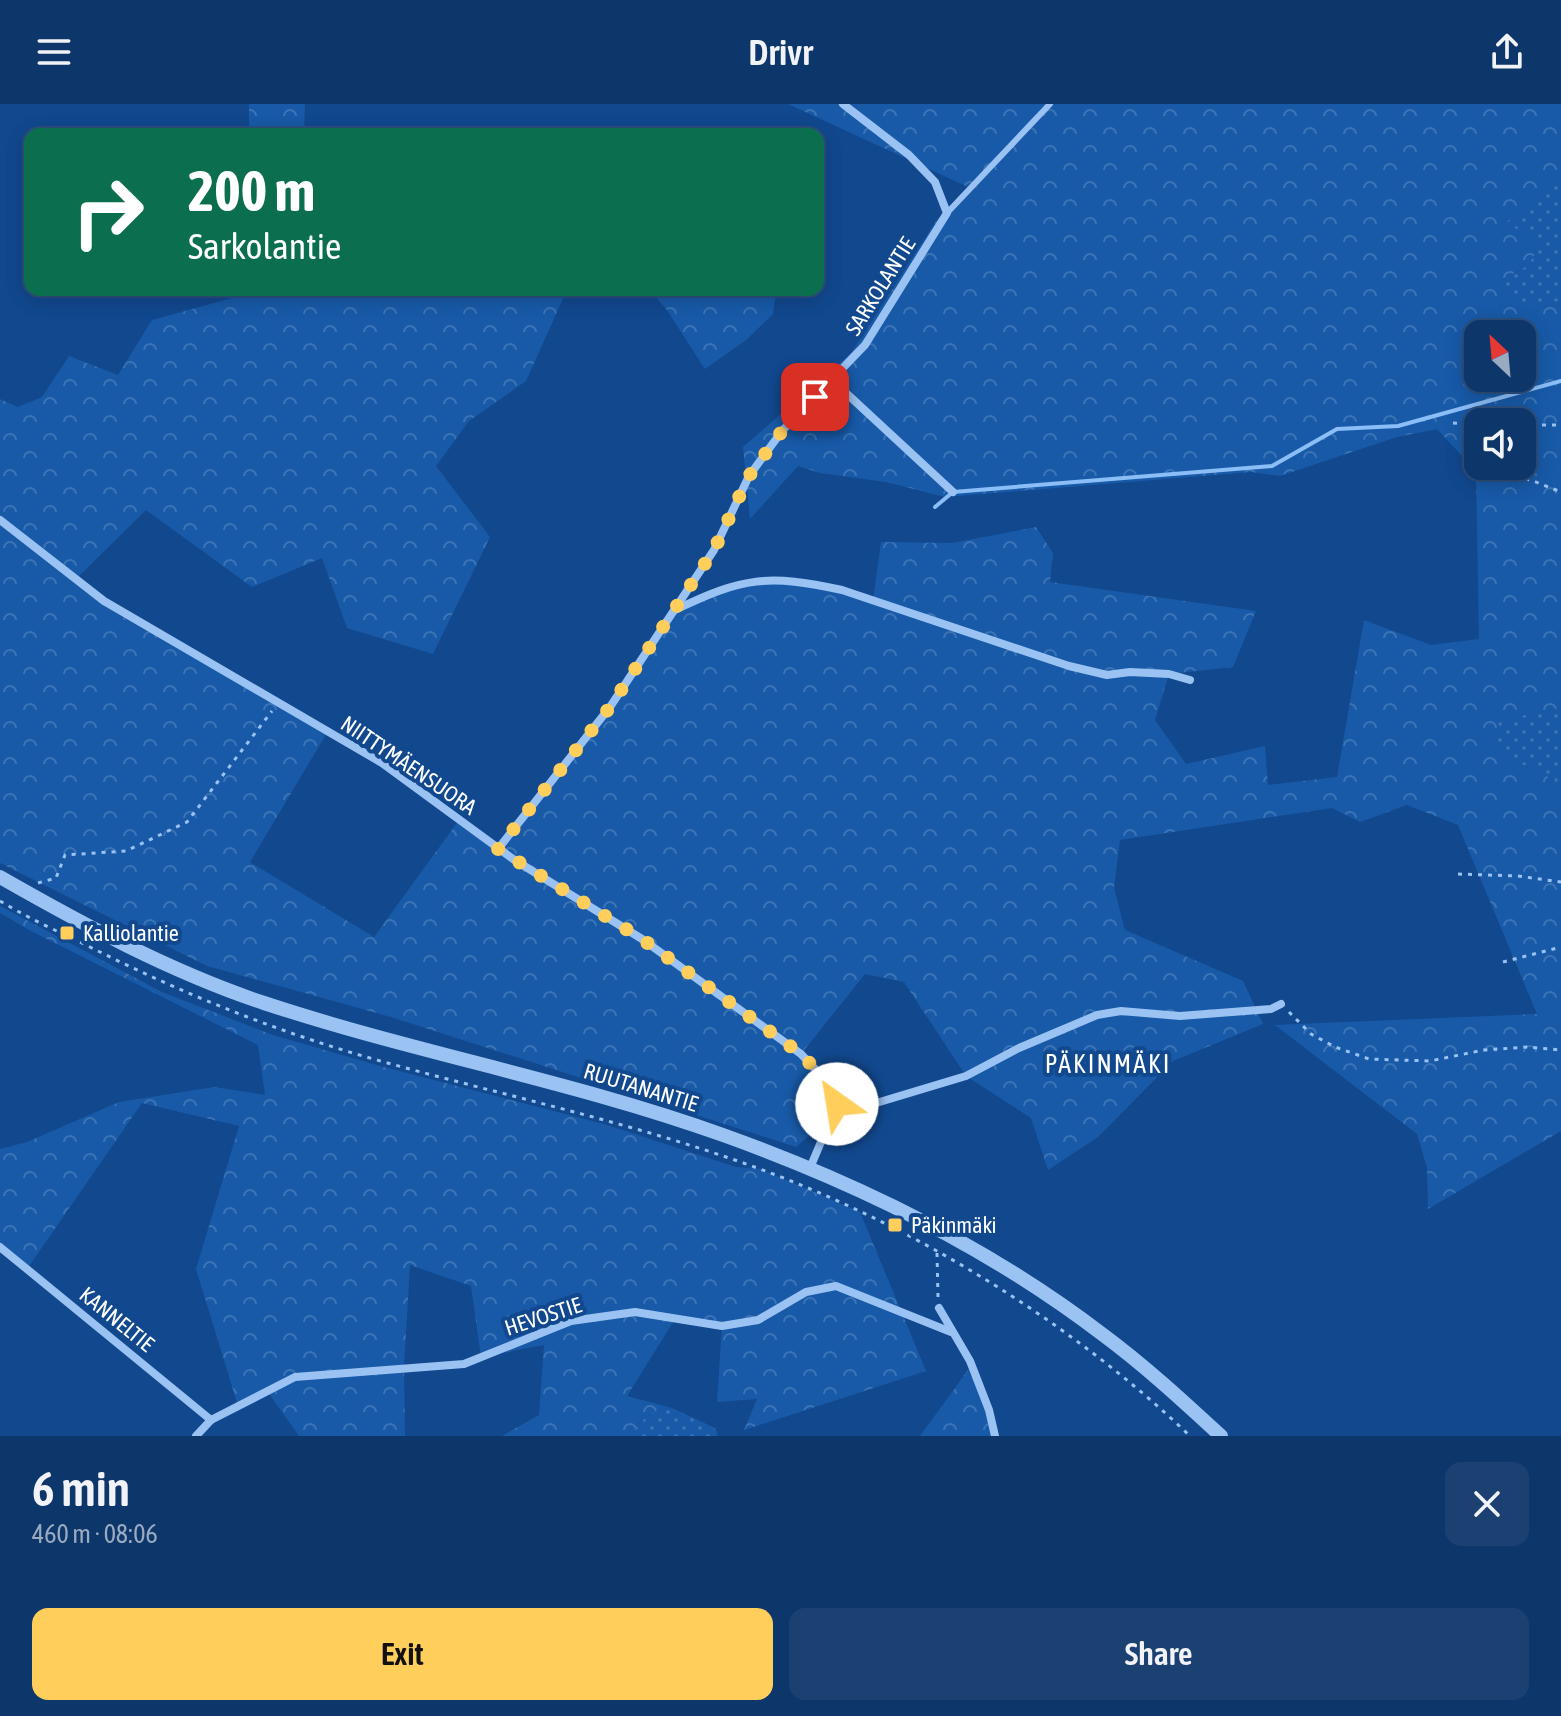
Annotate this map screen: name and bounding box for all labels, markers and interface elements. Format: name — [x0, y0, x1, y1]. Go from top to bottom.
icon: menu — [32, 30, 76, 74]
icon: share — [1485, 30, 1529, 74]
text: Drivr — [748, 31, 813, 73]
text: 200 m — [188, 159, 315, 223]
icon: right — [56, 160, 160, 264]
text: Sarkolantie — [188, 225, 341, 267]
street label: SARKOLANTIE — [840, 232, 921, 340]
north arrow — [1464, 320, 1536, 392]
map controls — [1464, 320, 1536, 480]
pin — [781, 363, 849, 431]
icon: arrive — [793, 375, 837, 419]
button: sound — [1464, 408, 1536, 480]
street label: NIITTYMÄENSUORA — [336, 710, 482, 820]
place label: Kalliolantie — [83, 920, 179, 946]
marker: Kalliolantie — [58, 924, 76, 942]
district label: PÄKINMÄKI — [1045, 1049, 1171, 1079]
street label: RUUTANANTIE — [581, 1057, 702, 1117]
position arrow — [795, 1062, 879, 1146]
place label: Päkinmäki — [911, 1212, 996, 1238]
marker: Päkinmäki — [886, 1216, 904, 1234]
street label: KANNELTIE — [75, 1281, 160, 1357]
street label: HEVOSTIE — [501, 1291, 585, 1341]
text: 6 min — [32, 1461, 130, 1516]
button: close — [1445, 1462, 1529, 1546]
text: 460 m · 08:06 — [32, 1519, 158, 1549]
button: Exit — [32, 1608, 773, 1700]
button: Share — [789, 1608, 1529, 1700]

